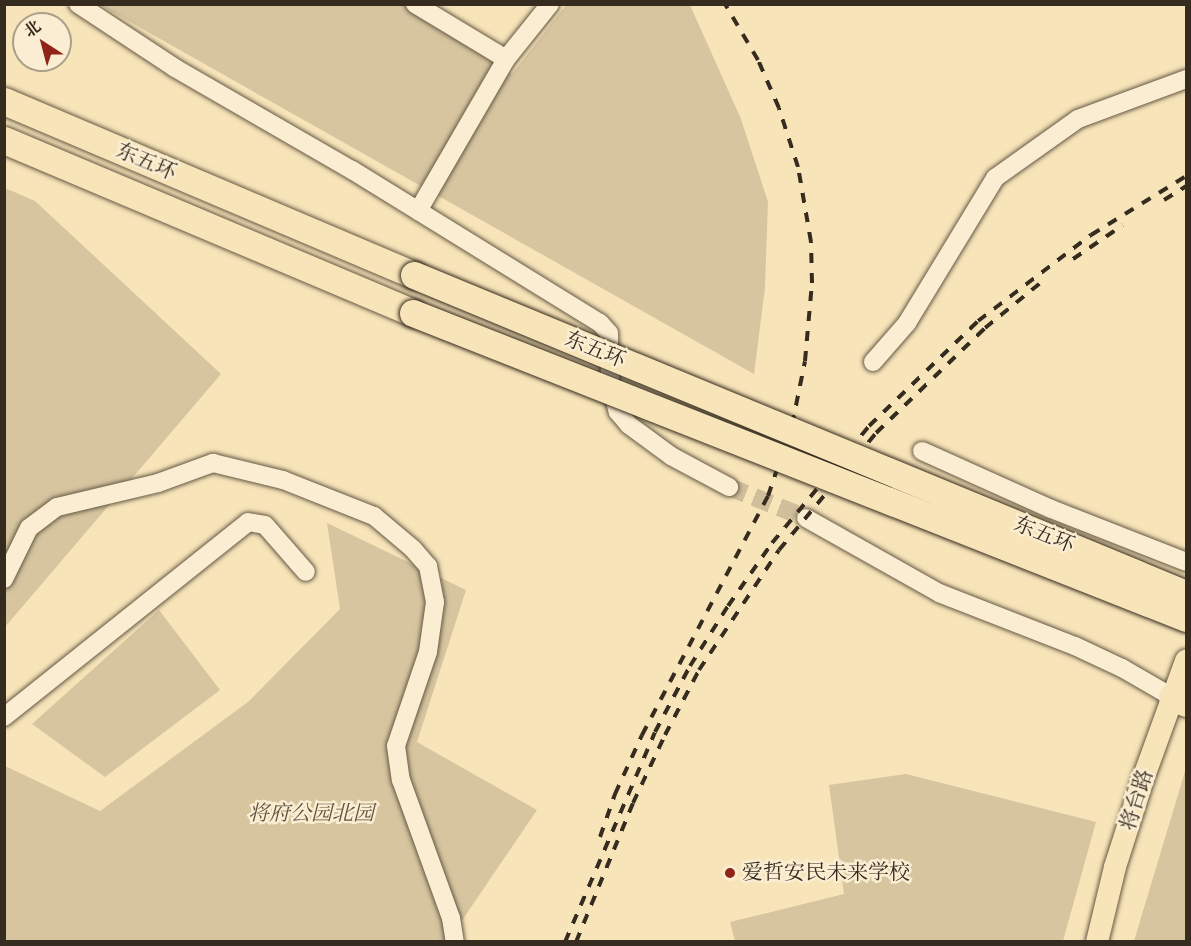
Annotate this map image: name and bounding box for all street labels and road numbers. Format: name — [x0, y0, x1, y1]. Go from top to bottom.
street label: 东五环 — [112, 138, 180, 186]
street label: 东五环 — [561, 327, 629, 373]
street label: 东五环 — [1010, 512, 1078, 558]
street label: 将台路 — [1115, 766, 1159, 834]

